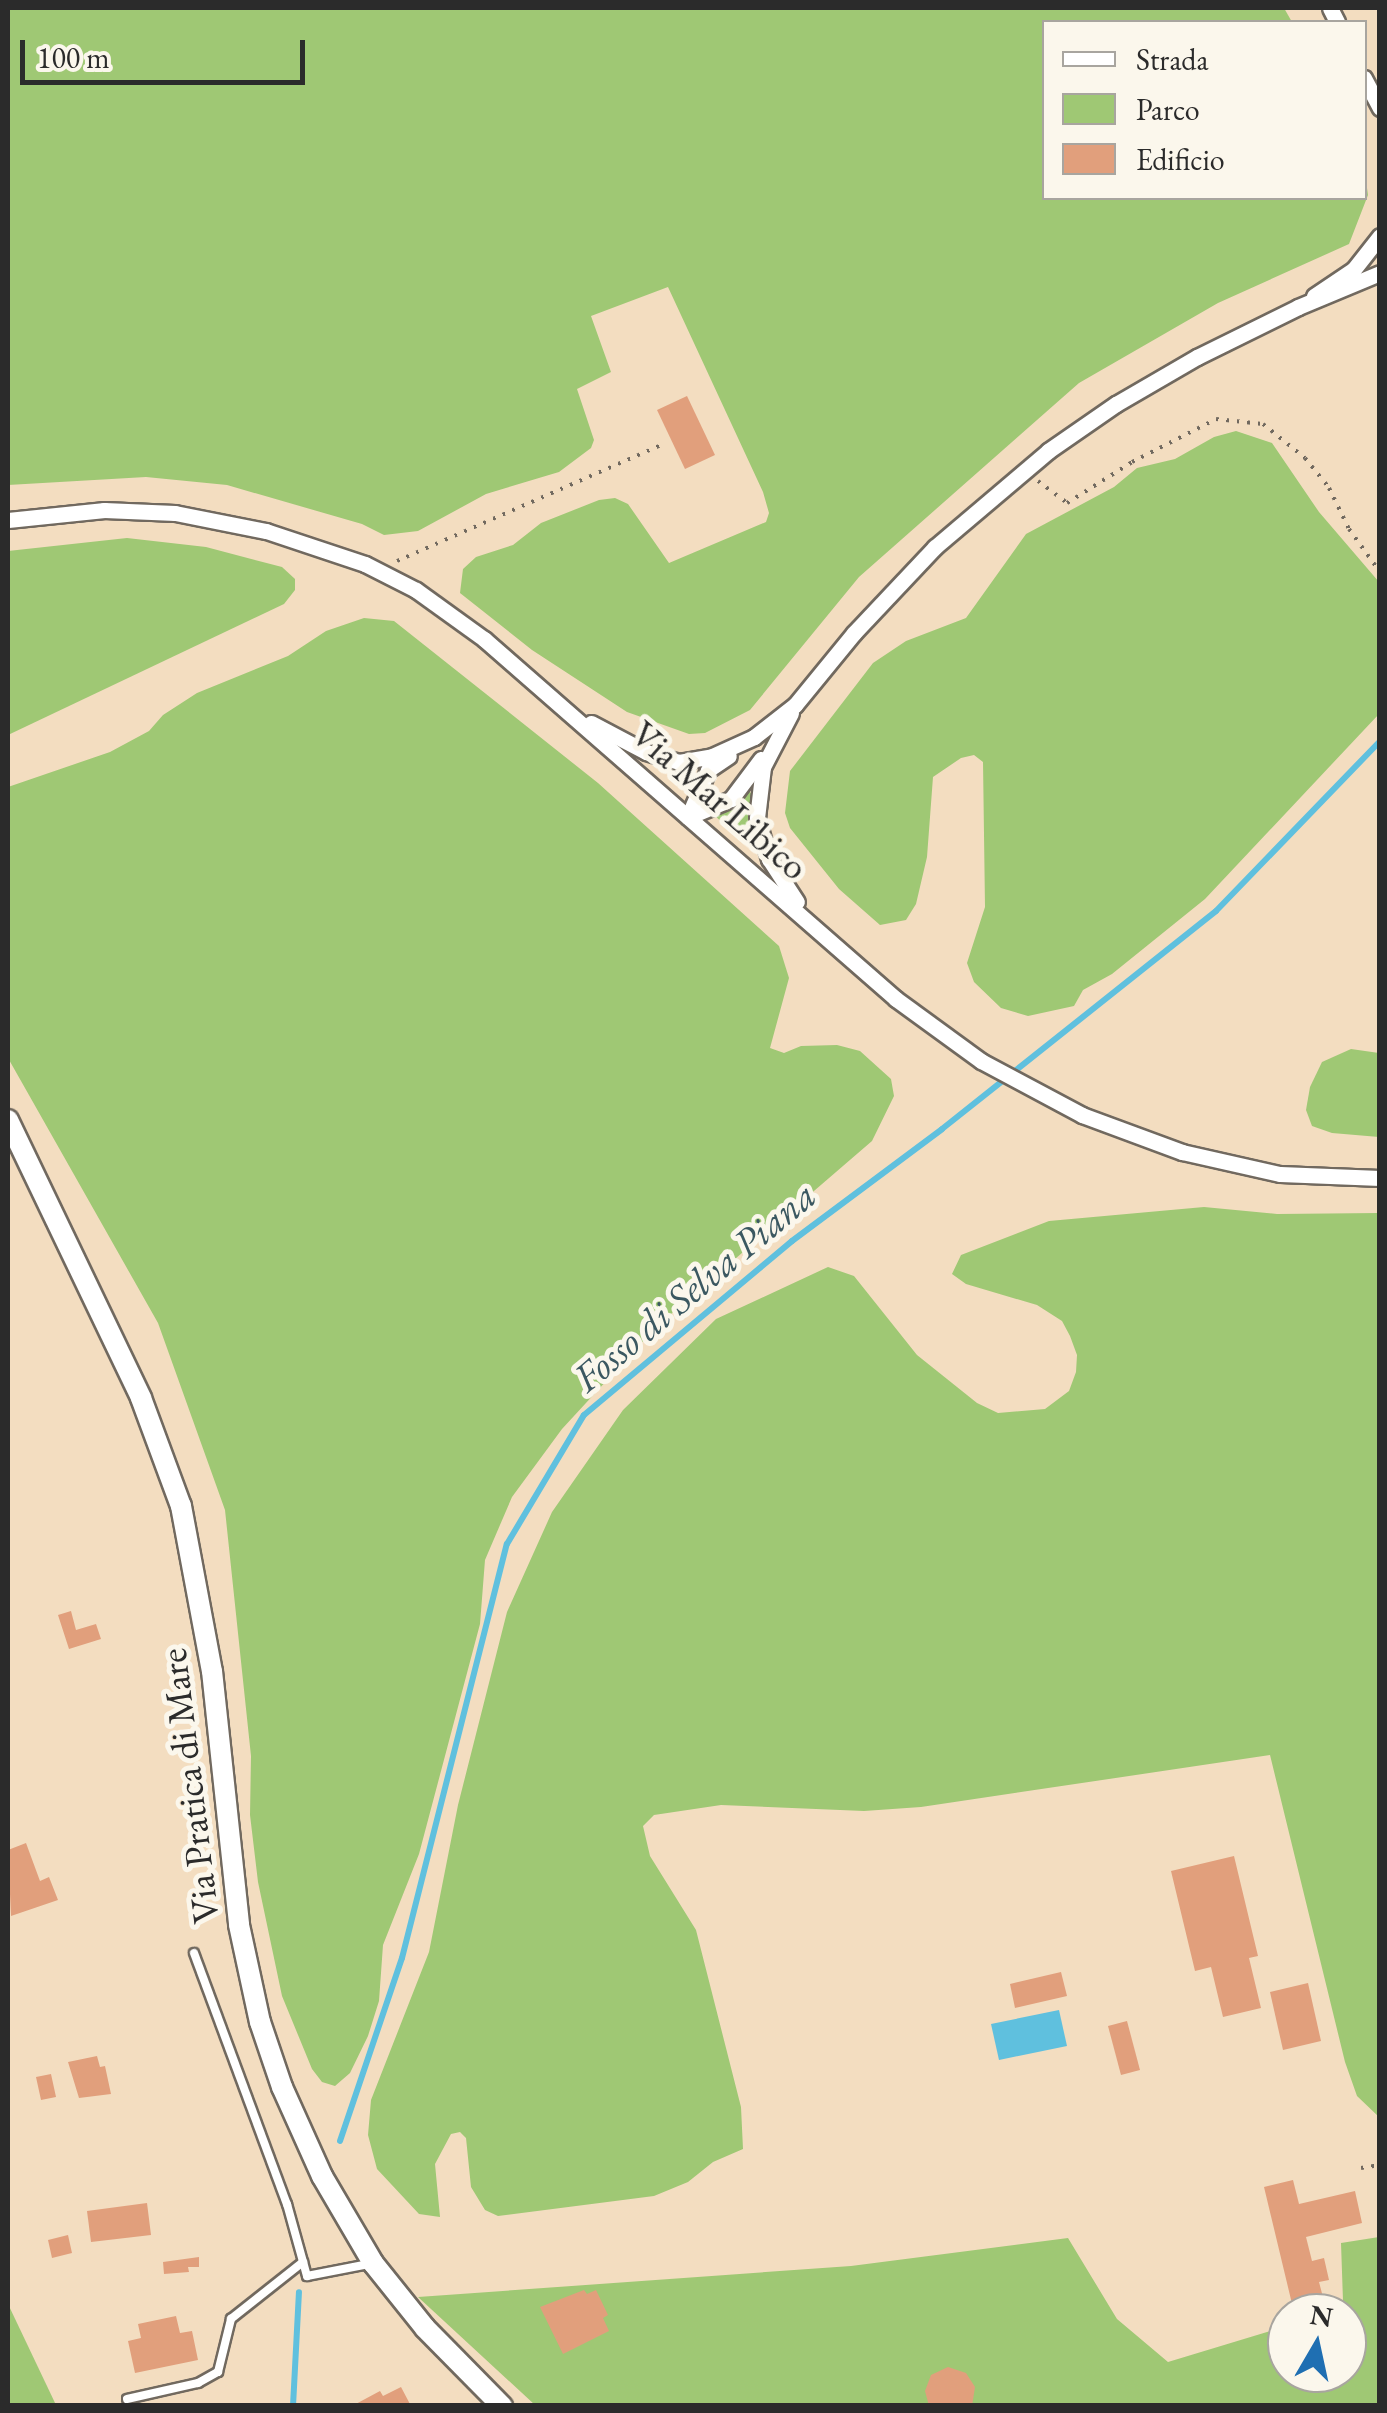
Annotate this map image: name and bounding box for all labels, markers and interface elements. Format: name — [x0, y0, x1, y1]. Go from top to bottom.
scale bar — [25, 20, 310, 82]
legend — [1042, 20, 1367, 200]
text: 100 m — [37, 38, 110, 77]
text: Strada — [1136, 40, 1209, 79]
text: Parco — [1136, 90, 1200, 129]
text: Edificio — [1136, 140, 1225, 179]
street label: Via Mar Libico — [622, 711, 818, 889]
water label: Fosso di Selva Piana — [563, 1171, 825, 1401]
street label: Via Pratica di Mare — [149, 1646, 229, 1926]
north arrow — [1267, 2293, 1367, 2393]
text: N — [1307, 2296, 1335, 2335]

